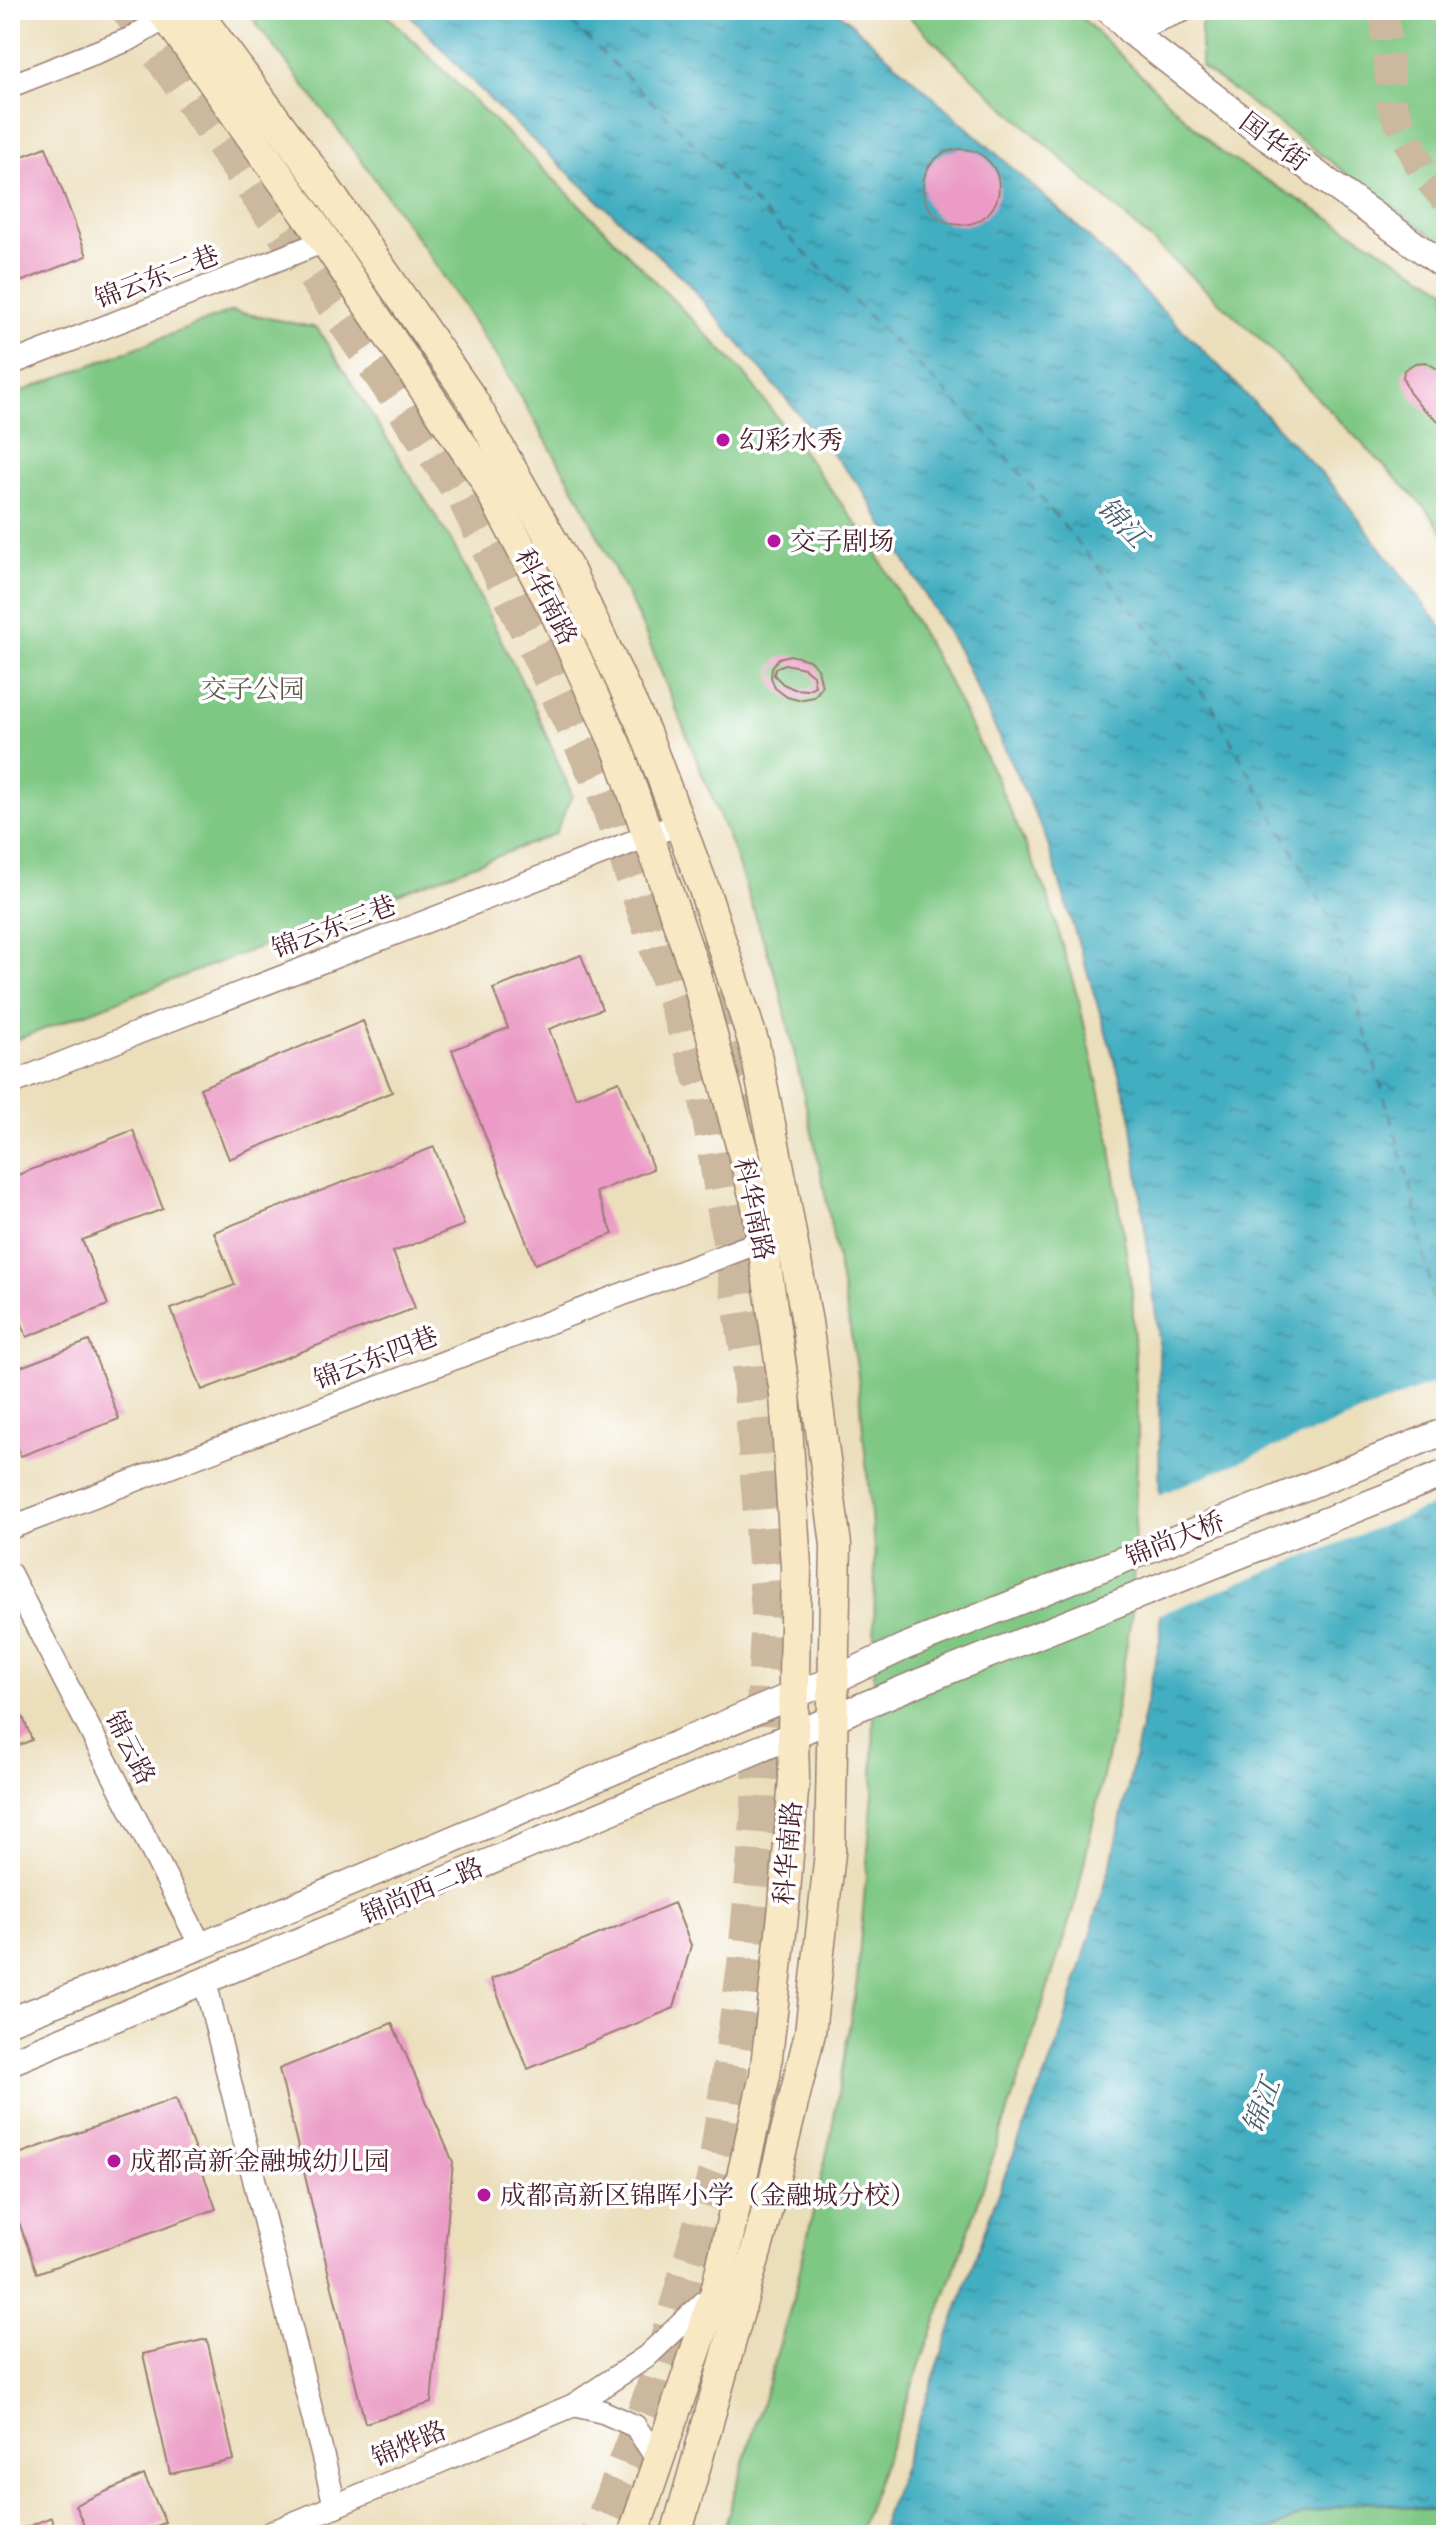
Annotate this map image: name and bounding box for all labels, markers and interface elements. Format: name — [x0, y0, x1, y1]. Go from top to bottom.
street label: 国华街 — [1232, 105, 1316, 179]
street label: 锦云东二巷 — [90, 237, 224, 317]
place label: 幻彩水秀 — [739, 423, 843, 458]
marker: 幻彩水秀 — [714, 431, 732, 449]
water label: 锦江 — [1089, 490, 1158, 559]
place label: 交子剧场 — [790, 524, 894, 559]
marker: 交子剧场 — [765, 532, 783, 550]
street label: 科华南路 — [507, 543, 585, 651]
park label: 交子公园 — [201, 672, 305, 707]
street label: 锦云东三巷 — [267, 887, 401, 967]
street label: 科华南路 — [726, 1154, 782, 1264]
street label: 锦云东四巷 — [309, 1318, 443, 1398]
street label: 锦尚大桥 — [1120, 1503, 1230, 1575]
street label: 锦云路 — [97, 1705, 163, 1791]
street label: 科华南路 — [766, 1800, 810, 1906]
street label: 锦尚西二路 — [355, 1849, 489, 1933]
water label: 锦江 — [1234, 2069, 1291, 2139]
place label: 成都高新金融城幼儿园 — [130, 2144, 390, 2179]
marker: 成都高新金融城幼儿园 — [105, 2152, 123, 2170]
place label: 成都高新区锦晖小学（金融城分校） — [500, 2178, 916, 2213]
marker: 成都高新区锦晖小学（金融城分校） — [475, 2186, 493, 2204]
street label: 锦烨路 — [366, 2413, 452, 2475]

